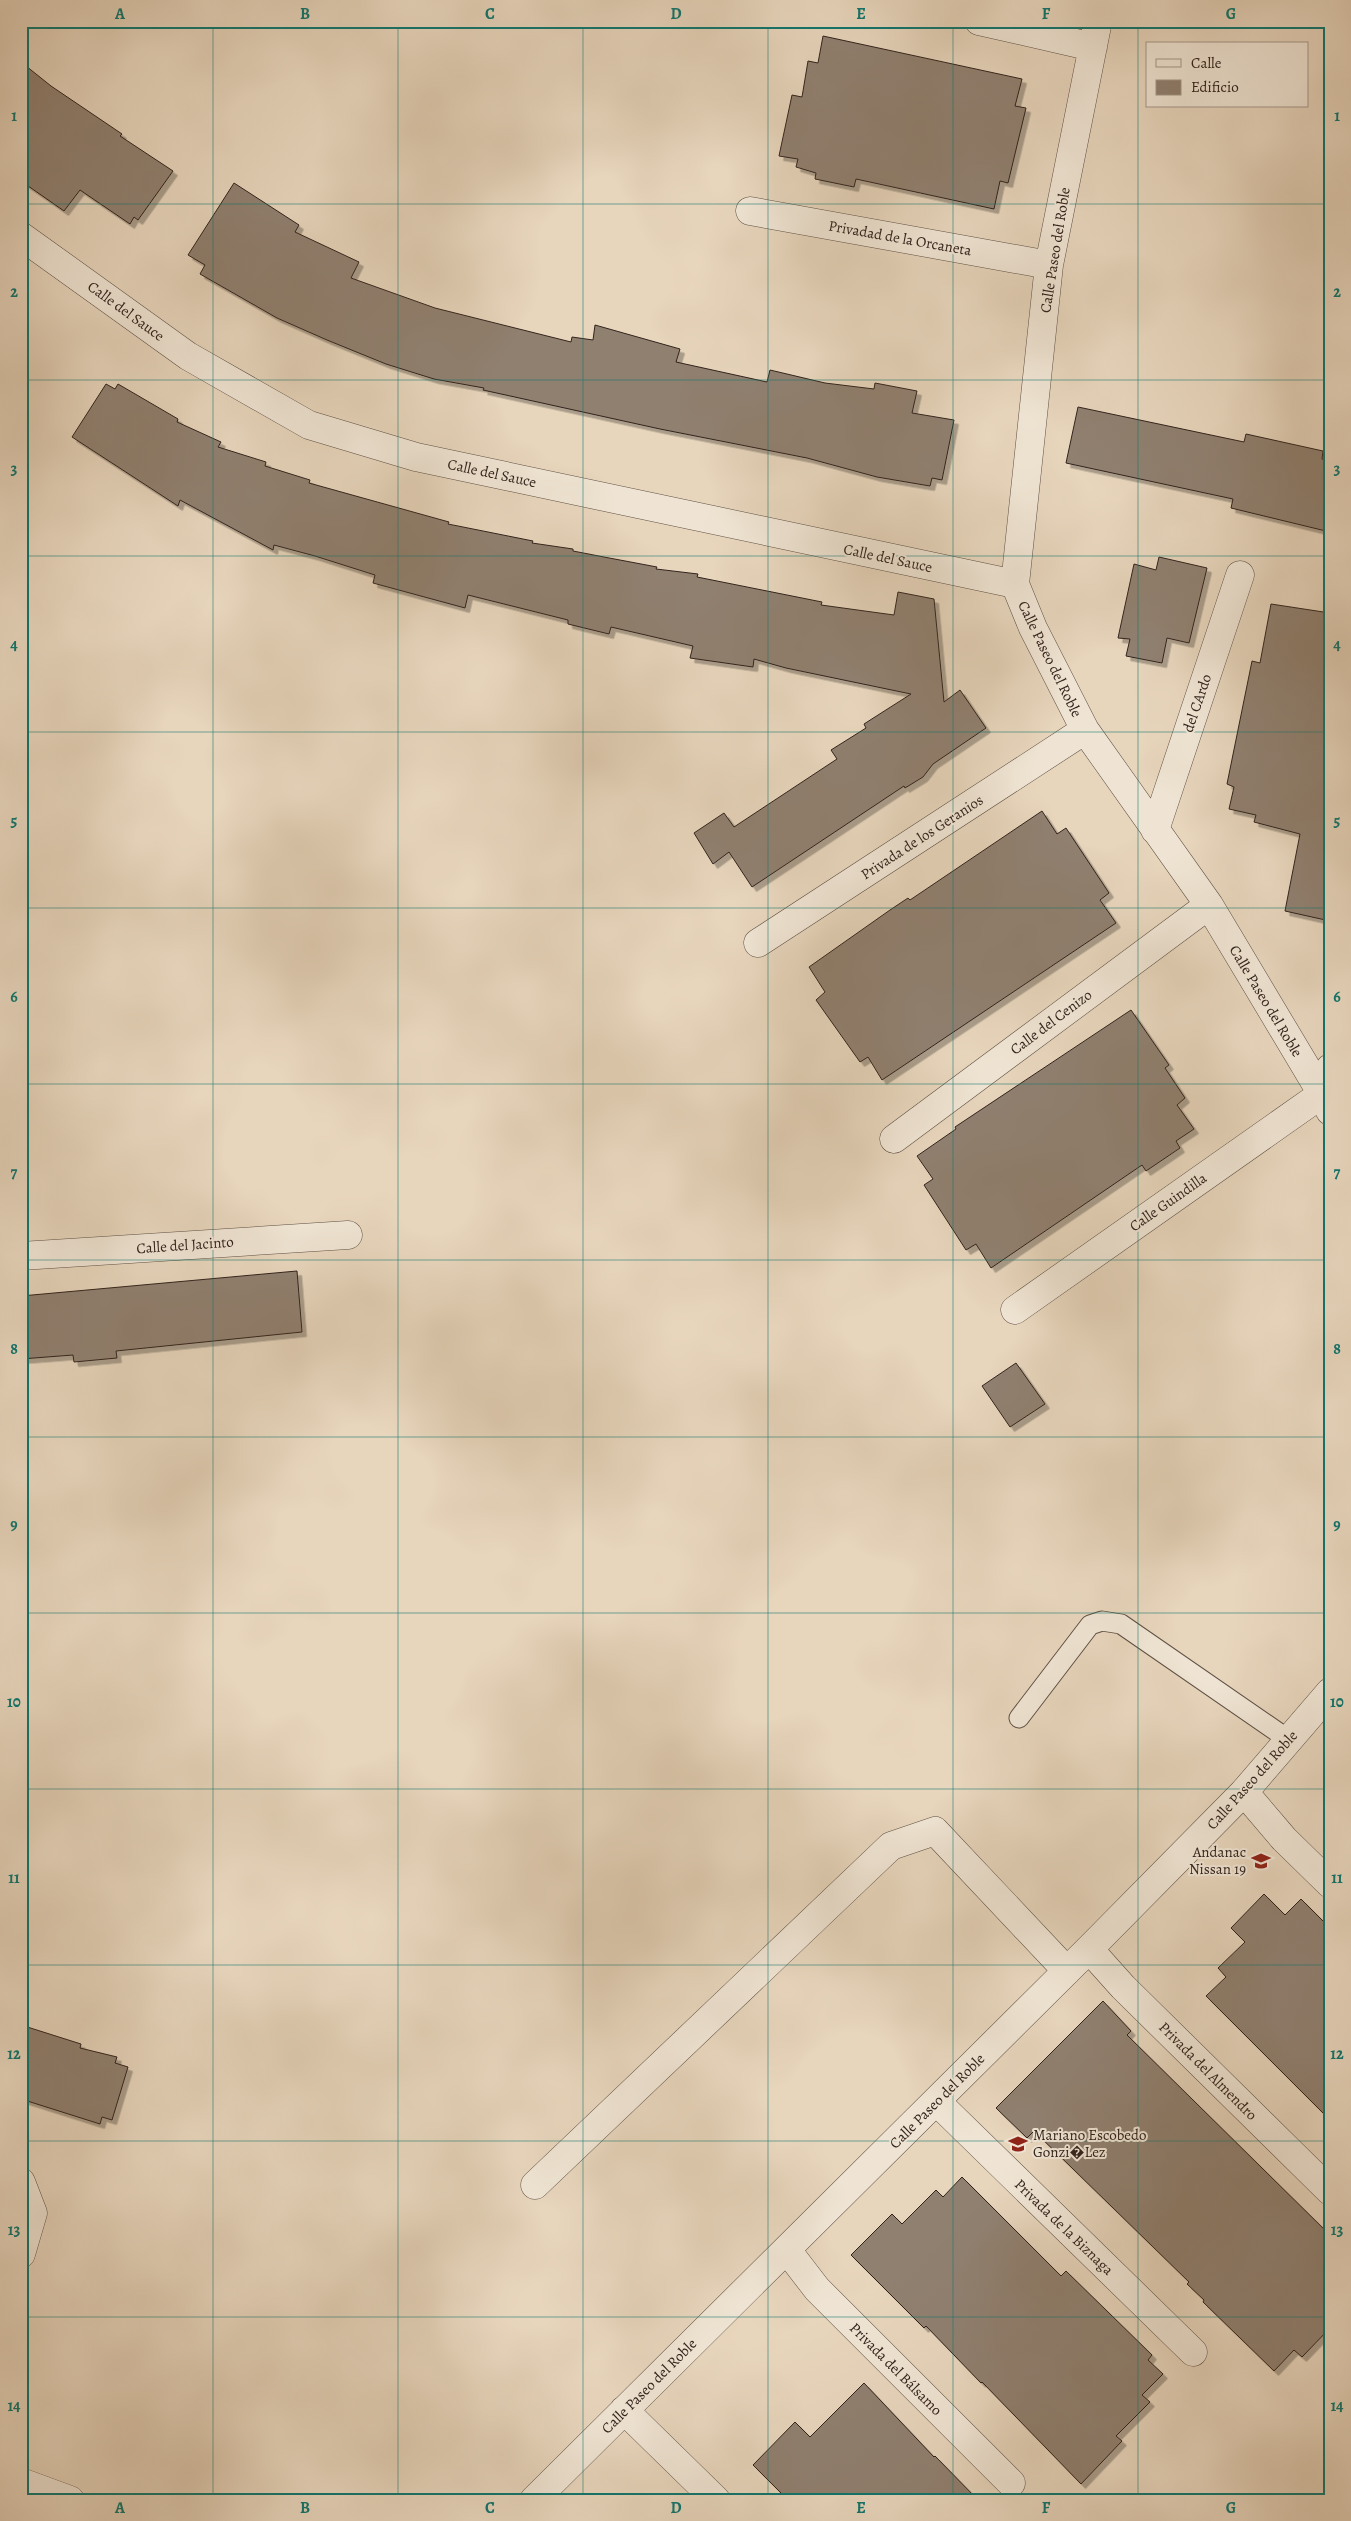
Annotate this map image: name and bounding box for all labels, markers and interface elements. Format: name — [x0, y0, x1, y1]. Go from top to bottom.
text: A — [114, 3, 126, 25]
text: B — [300, 3, 310, 25]
text: C — [485, 3, 495, 25]
text: D — [670, 3, 682, 25]
text: E — [856, 3, 866, 25]
text: F — [1042, 3, 1051, 25]
text: G — [1226, 3, 1236, 25]
legend — [1146, 42, 1308, 108]
text: Calle — [1191, 53, 1222, 73]
text: Edificio — [1191, 77, 1239, 97]
text: 1 — [11, 105, 17, 127]
text: 1 — [1334, 105, 1340, 127]
street label: Calle Paseo del Roble — [1035, 185, 1075, 314]
street label: Privadad de la Orcaneta — [827, 216, 973, 260]
street label: Calle del Sauce — [84, 276, 169, 346]
text: 2 — [10, 281, 18, 303]
text: 2 — [1333, 281, 1341, 303]
street label: Calle del Sauce — [446, 454, 539, 492]
text: 3 — [11, 458, 18, 480]
text: 3 — [1334, 458, 1341, 480]
street label: Calle del Sauce — [842, 539, 935, 577]
street label: Calle Paseo del Roble — [1013, 597, 1087, 721]
text: 4 — [10, 634, 18, 656]
text: 4 — [1333, 634, 1341, 656]
street label: del CArdo — [1178, 671, 1216, 735]
street label: Privada de los Geranios — [857, 790, 987, 884]
text: 5 — [11, 810, 18, 832]
text: 5 — [1334, 810, 1341, 832]
street label: Calle Paseo del Roble — [1225, 941, 1307, 1061]
street label: Calle del Cenizo — [1006, 985, 1096, 1059]
text: 6 — [10, 986, 18, 1008]
text: 6 — [1333, 986, 1341, 1008]
text: 7 — [11, 1162, 18, 1184]
text: 7 — [1334, 1162, 1341, 1184]
street label: Calle Guindilla — [1125, 1168, 1211, 1236]
street label: Calle del Jacinto — [136, 1232, 234, 1258]
text: 8 — [10, 1338, 18, 1360]
text: 8 — [1333, 1338, 1341, 1360]
text: 9 — [10, 1514, 18, 1536]
text: 9 — [1333, 1514, 1341, 1536]
text: 10 — [7, 1691, 21, 1713]
text: 10 — [1330, 1691, 1344, 1713]
street label: Calle Paseo del Roble — [1202, 1726, 1302, 1834]
place label: Andanac Nissan 19 — [1189, 1842, 1246, 1879]
school or university icon: Andanac Nissan 19 — [1250, 1850, 1272, 1872]
text: 11 — [8, 1867, 20, 1889]
text: 11 — [1331, 1867, 1343, 1889]
street label: Privada del Almendro — [1154, 2017, 1262, 2125]
text: 12 — [7, 2043, 21, 2065]
text: 12 — [1330, 2043, 1344, 2065]
street label: Calle Paseo del Roble — [885, 2049, 989, 2153]
place label: Mariano Escobedo Gonzi�Lez — [1033, 2125, 1147, 2162]
school or university icon: Mariano Escobedo Gonzi�Lez — [1007, 2133, 1029, 2155]
street label: Privada de la Biznaga — [1010, 2175, 1118, 2279]
text: 13 — [8, 2219, 20, 2241]
text: 13 — [1331, 2219, 1343, 2241]
street label: Privada del Bálsamo — [845, 2318, 947, 2420]
street label: Calle Paseo del Roble — [597, 2334, 701, 2438]
text: 14 — [7, 2395, 21, 2417]
text: 14 — [1330, 2395, 1344, 2417]
text: A — [114, 2497, 126, 2519]
text: B — [300, 2497, 310, 2519]
text: C — [485, 2497, 495, 2519]
text: D — [670, 2497, 682, 2519]
text: E — [856, 2497, 866, 2519]
text: F — [1042, 2497, 1051, 2519]
text: G — [1226, 2497, 1236, 2519]

